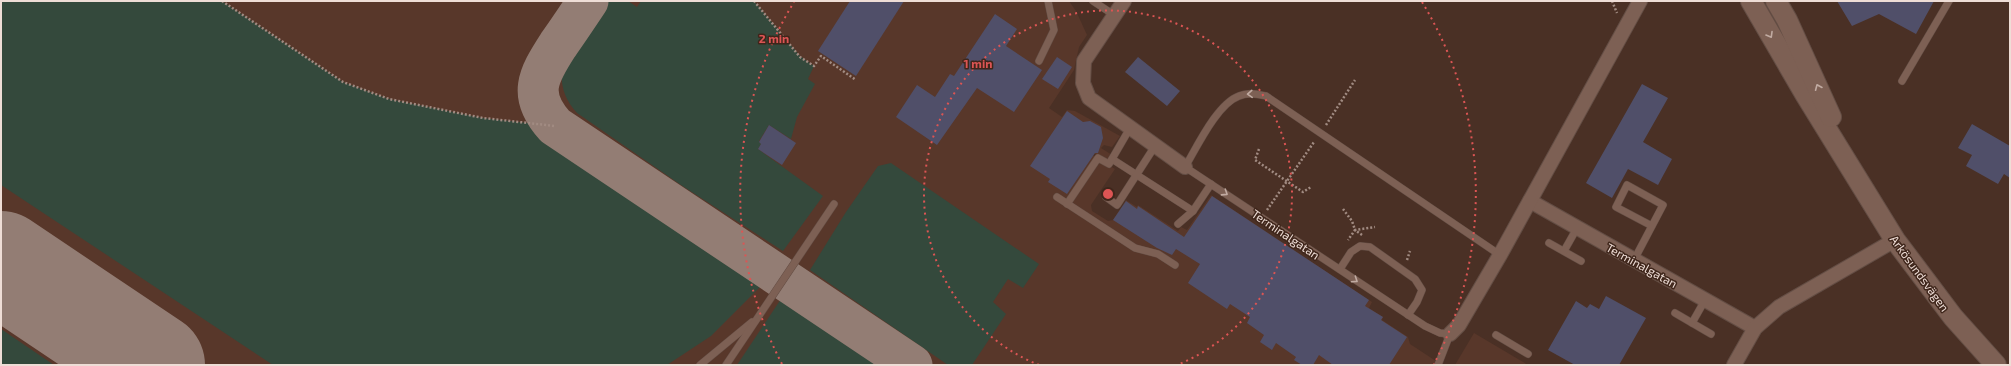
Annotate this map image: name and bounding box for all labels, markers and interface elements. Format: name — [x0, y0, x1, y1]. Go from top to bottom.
text: 2 min — [759, 31, 789, 45]
one-way arrow — [1766, 31, 1773, 38]
text: 1 min — [964, 56, 992, 70]
one-way arrow — [1815, 84, 1823, 91]
one-way arrow — [1247, 90, 1254, 99]
centre of rings — [1101, 187, 1115, 201]
one-way arrow — [1220, 188, 1227, 195]
street label: Terminalgatan — [1249, 206, 1323, 262]
street label: Arkösundsvägen — [1888, 232, 1952, 314]
street label: Terminalgatan — [1604, 240, 1680, 290]
one-way arrow — [1351, 275, 1358, 283]

